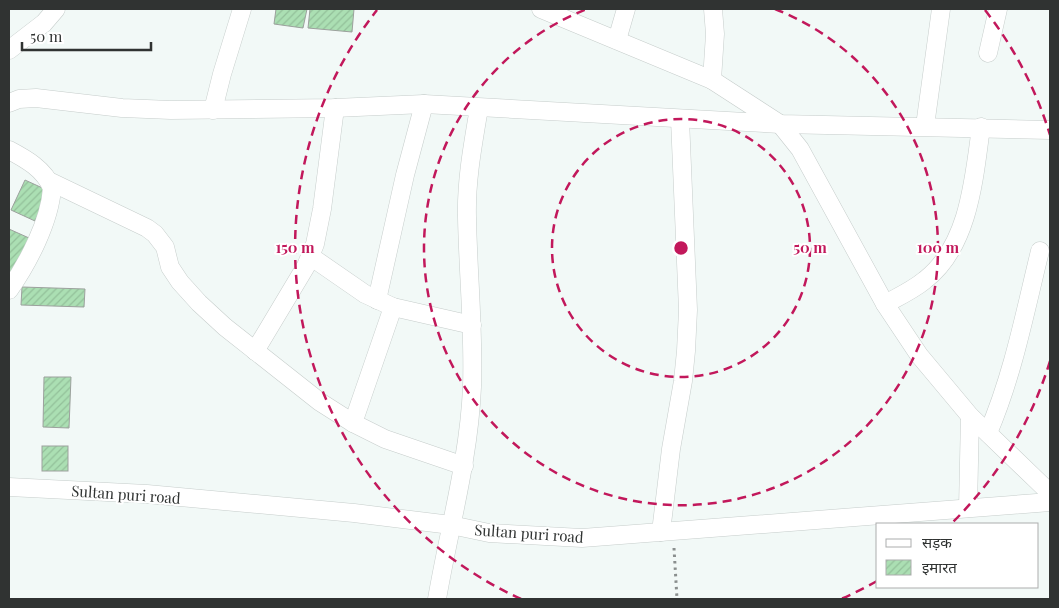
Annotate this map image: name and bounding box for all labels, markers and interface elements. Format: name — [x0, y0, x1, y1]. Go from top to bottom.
scale bar — [22, 20, 151, 52]
text: 50 m — [30, 26, 63, 46]
text: 150 m — [275, 237, 315, 257]
text: 50 m — [793, 237, 827, 257]
text: 100 m — [917, 237, 960, 257]
centre of rings — [672, 239, 690, 257]
street label: Sultan puri road — [71, 480, 182, 508]
street label: Sultan puri road — [474, 519, 585, 547]
legend — [876, 523, 1039, 588]
text: सड़क — [922, 532, 952, 552]
text: इमारत — [922, 557, 957, 577]

